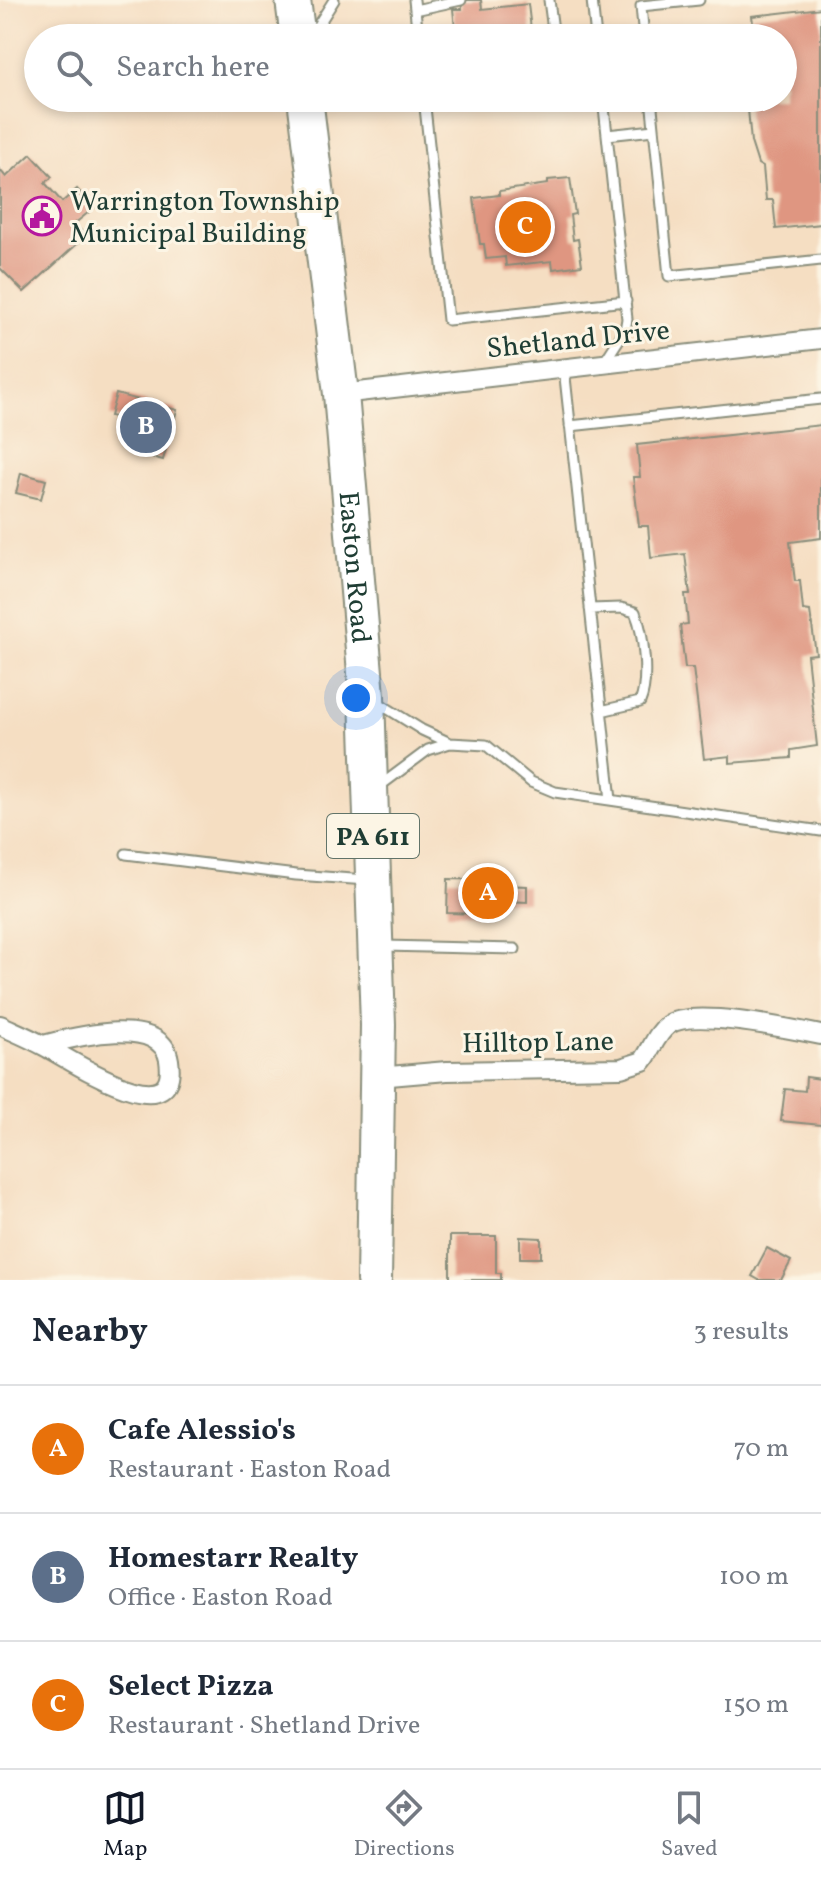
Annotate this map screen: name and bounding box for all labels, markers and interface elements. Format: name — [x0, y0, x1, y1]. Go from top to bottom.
search box — [24, 24, 797, 112]
icon: search — [52, 46, 96, 90]
text: Search here — [116, 47, 270, 89]
place label: Warrington Township Municipal Building — [70, 183, 339, 254]
public building icon: Warrington Township Municipal Building — [21, 195, 63, 237]
pin: C — [499, 197, 551, 257]
street label: Shetland Drive — [485, 311, 672, 369]
pin: B — [120, 397, 172, 457]
street label: Easton Road — [327, 490, 379, 645]
your location — [336, 678, 376, 718]
road number: PA 611 — [327, 814, 419, 858]
pin: A — [462, 863, 514, 923]
street label: Hilltop Lane — [462, 1023, 614, 1064]
text: Nearby — [32, 1309, 148, 1356]
text: 3 results — [693, 1314, 789, 1350]
text: Cafe Alessio's — [108, 1410, 296, 1452]
text: A — [49, 1431, 67, 1467]
text: 70 m — [734, 1431, 789, 1467]
text: Restaurant · Easton Road — [108, 1452, 391, 1488]
text: Homestarr Realty — [108, 1538, 358, 1580]
text: B — [49, 1559, 67, 1595]
text: 100 m — [719, 1559, 789, 1595]
text: Office · Easton Road — [108, 1580, 333, 1616]
text: Select Pizza — [108, 1666, 274, 1708]
text: C — [50, 1687, 66, 1723]
text: 150 m — [723, 1687, 789, 1723]
text: Restaurant · Shetland Drive — [108, 1708, 420, 1744]
tab: Map — [103, 1786, 147, 1865]
tab: Directions — [354, 1786, 455, 1865]
tab: Saved — [661, 1786, 718, 1865]

